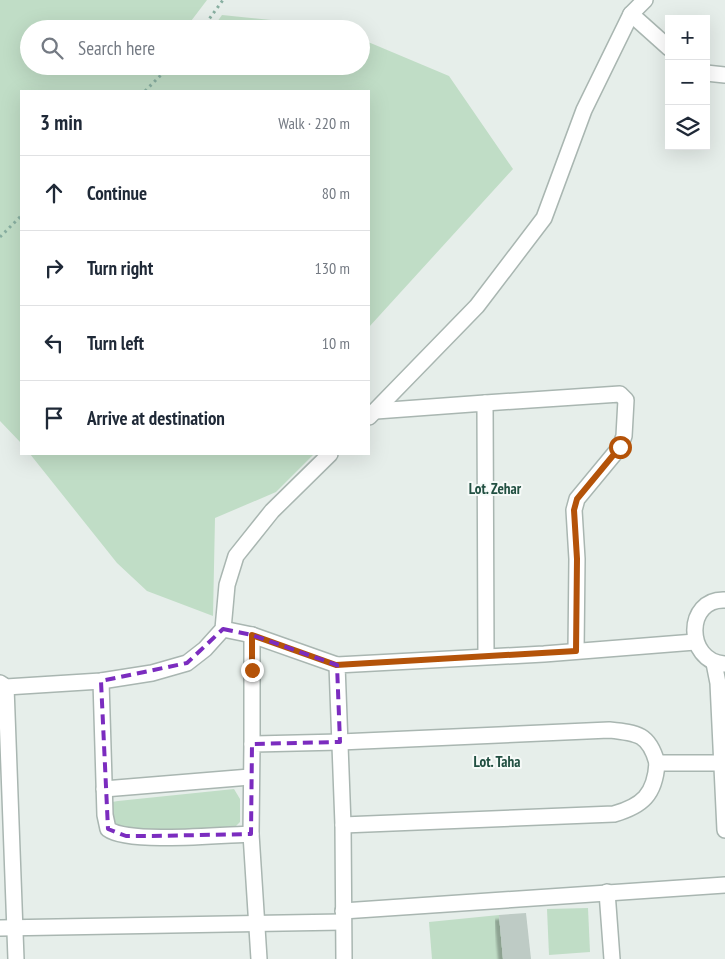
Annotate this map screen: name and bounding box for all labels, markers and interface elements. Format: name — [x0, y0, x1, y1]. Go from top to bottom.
map controls — [665, 15, 710, 150]
button: + — [665, 15, 710, 60]
search box — [20, 20, 370, 75]
icon: search — [38, 34, 66, 62]
text: Search here — [78, 36, 155, 60]
button: − — [665, 60, 710, 105]
button: layers — [665, 105, 710, 150]
text: 3 min — [40, 109, 82, 136]
text: Walk · 220 m — [278, 113, 350, 133]
icon: ahead — [40, 179, 68, 207]
text: Continue — [87, 181, 147, 205]
text: 80 m — [322, 183, 350, 203]
icon: right — [40, 254, 68, 282]
text: Turn right — [87, 256, 153, 280]
text: 130 m — [315, 258, 350, 278]
icon: left — [40, 329, 68, 357]
text: Turn left — [87, 331, 144, 355]
text: 10 m — [322, 333, 350, 353]
icon: arrive — [40, 404, 68, 432]
text: Arrive at destination — [87, 406, 225, 430]
route start — [609, 436, 632, 459]
district label: Lot. Zehar — [469, 479, 522, 498]
route end — [241, 659, 264, 682]
district label: Lot. Taha — [474, 752, 520, 771]

